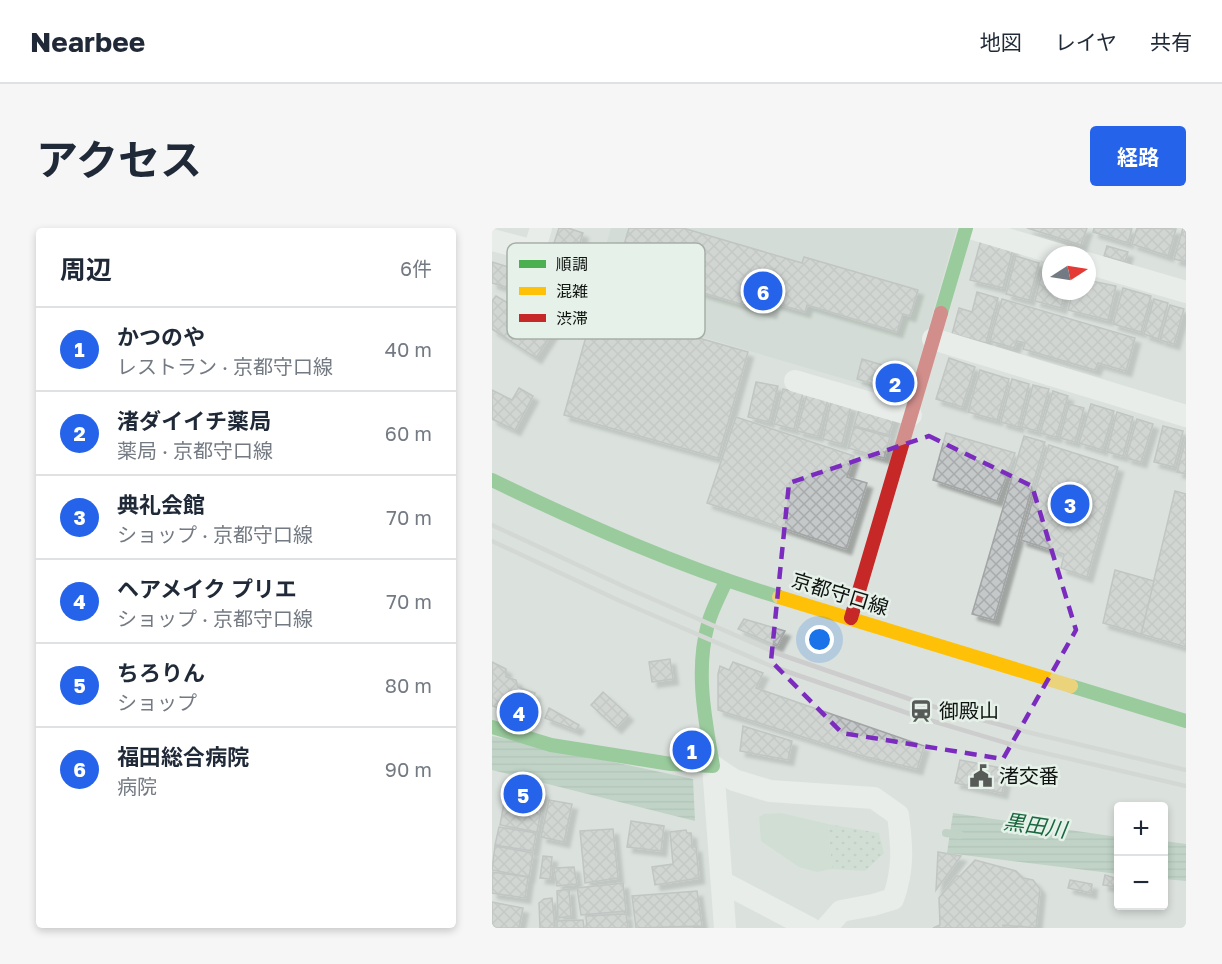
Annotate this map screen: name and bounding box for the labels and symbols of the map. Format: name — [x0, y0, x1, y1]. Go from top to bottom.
legend — [507, 243, 705, 339]
north arrow — [1042, 246, 1096, 300]
text: 順調 — [556, 254, 588, 274]
pin: 6 — [744, 268, 782, 314]
text: 混雑 — [556, 281, 588, 301]
text: 渋滞 — [556, 308, 588, 328]
pin: 2 — [876, 360, 914, 406]
pin: 3 — [1050, 482, 1090, 526]
street label: 京都守口線 — [789, 567, 892, 619]
your location — [805, 625, 834, 654]
pin: 4 — [500, 690, 538, 734]
station icon: 御殿山 — [908, 698, 934, 724]
place label: 御殿山 — [939, 698, 999, 722]
pin: 1 — [672, 728, 712, 772]
public building icon: 渚交番 — [968, 763, 994, 789]
place label: 渚交番 — [999, 763, 1059, 787]
pin: 5 — [504, 772, 543, 816]
water label: 黒田川 — [1002, 808, 1070, 843]

